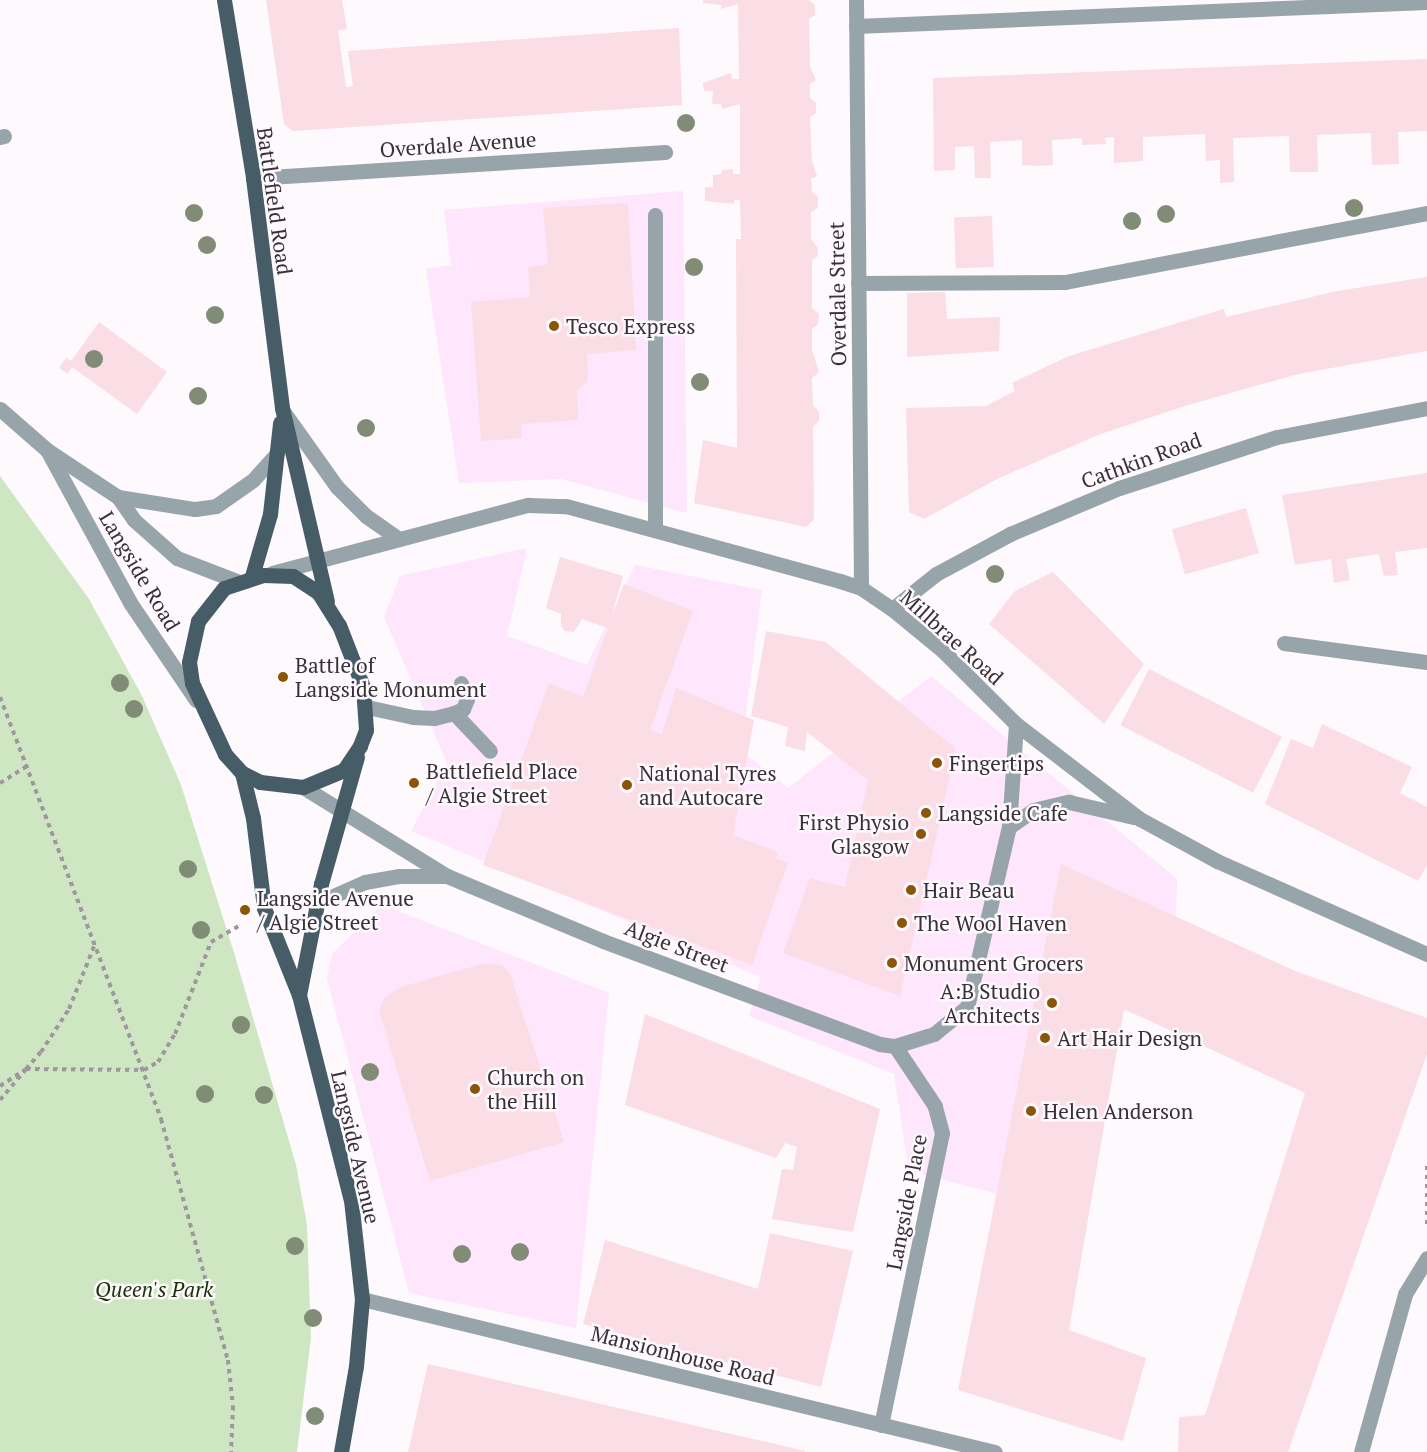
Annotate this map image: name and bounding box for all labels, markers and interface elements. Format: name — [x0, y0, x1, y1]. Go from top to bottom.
street label: Battlefield Road — [252, 125, 298, 277]
street label: Overdale Avenue — [379, 126, 537, 162]
street label: Overdale Street — [823, 221, 851, 367]
place label: Tesco Express — [566, 313, 695, 339]
marker: Tesco Express — [547, 319, 561, 333]
street label: Cathkin Road — [1078, 427, 1204, 493]
street label: Langside Road — [94, 507, 186, 635]
street label: Millbrae Road — [895, 584, 1009, 690]
place label: Battle of Langside Monument — [295, 652, 487, 702]
marker: Battle of Langside Monument — [276, 670, 290, 684]
place label: Fingertips — [949, 750, 1044, 776]
marker: Fingertips — [930, 756, 944, 770]
place label: Battlefield Place / Algie Street — [426, 758, 578, 808]
place label: National Tyres and Autocare — [639, 760, 777, 810]
marker: Battlefield Place / Algie Street — [407, 776, 421, 790]
marker: National Tyres and Autocare — [620, 778, 634, 792]
place label: Langside Cafe — [938, 800, 1068, 826]
marker: Langside Cafe — [919, 806, 933, 820]
place label: First Physio Glasgow — [799, 809, 909, 859]
marker: First Physio Glasgow — [914, 827, 928, 841]
place label: Hair Beau — [923, 877, 1015, 903]
marker: Hair Beau — [904, 883, 918, 897]
place label: Langside Avenue / Algie Street — [257, 885, 414, 935]
marker: Langside Avenue / Algie Street — [238, 903, 252, 917]
place label: The Wool Haven — [914, 910, 1067, 936]
street label: Algie Street — [621, 915, 733, 977]
marker: The Wool Haven — [895, 916, 909, 930]
place label: Monument Grocers — [904, 950, 1084, 976]
marker: Monument Grocers — [885, 956, 899, 970]
place label: A:B Studio Architects — [940, 978, 1040, 1028]
marker: A:B Studio Architects — [1045, 996, 1059, 1010]
place label: Art Hair Design — [1057, 1025, 1202, 1051]
marker: Art Hair Design — [1038, 1031, 1052, 1045]
place label: Church on the Hill — [487, 1064, 584, 1114]
street label: Langside Avenue — [326, 1068, 386, 1226]
marker: Church on the Hill — [468, 1082, 482, 1096]
place label: Helen Anderson — [1043, 1098, 1194, 1124]
marker: Helen Anderson — [1024, 1104, 1038, 1118]
street label: Langside Place — [880, 1132, 932, 1272]
park label: Queen's Park — [95, 1276, 213, 1302]
street label: Mansionhouse Road — [589, 1320, 777, 1390]

